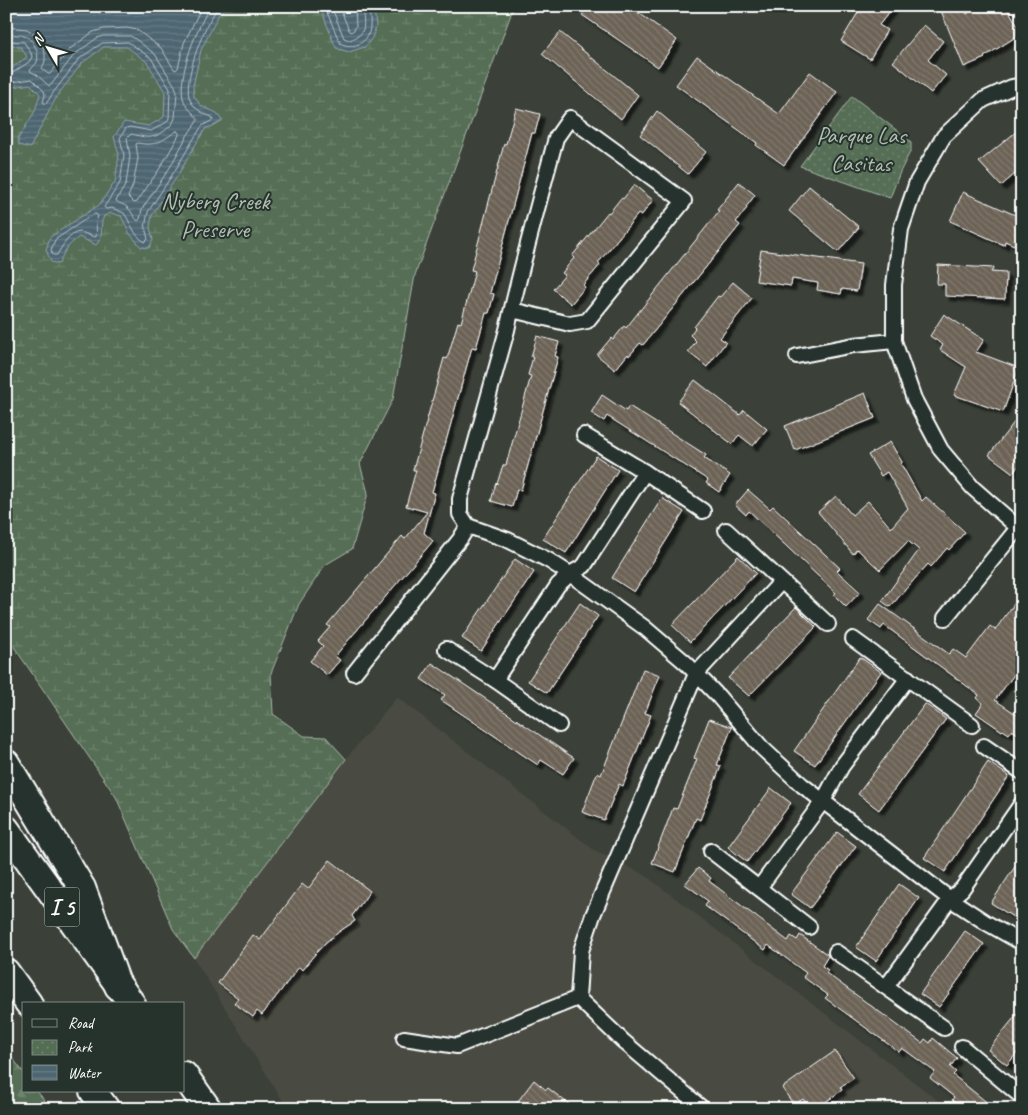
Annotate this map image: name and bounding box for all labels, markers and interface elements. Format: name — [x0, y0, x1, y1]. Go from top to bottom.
north arrow — [22, 22, 72, 72]
text: N — [29, 30, 49, 49]
park label: Parque Las Casitas — [816, 120, 908, 178]
park label: Nyberg Creek Preserve — [161, 186, 271, 244]
road number: I 5 — [44, 888, 80, 926]
legend — [22, 1002, 185, 1092]
text: Road — [68, 1014, 95, 1033]
text: Park — [68, 1038, 93, 1057]
text: Water — [68, 1064, 102, 1083]

